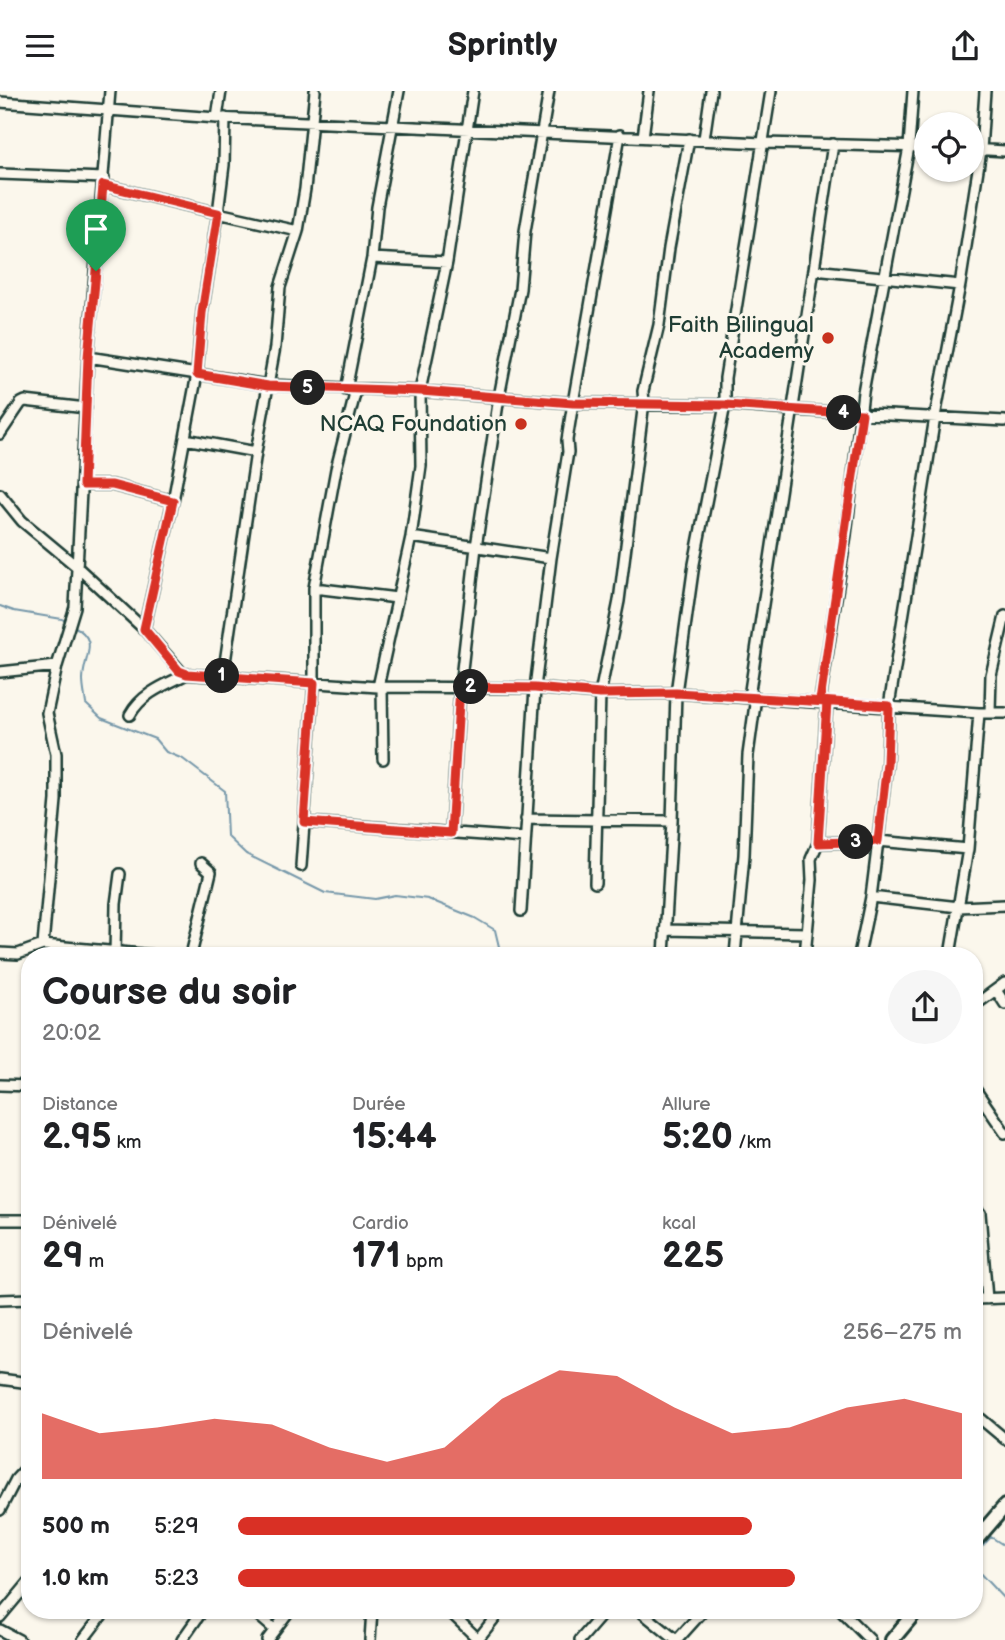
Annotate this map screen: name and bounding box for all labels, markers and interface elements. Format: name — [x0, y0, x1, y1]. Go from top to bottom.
text: Sprintly — [448, 26, 557, 65]
icon: menu — [21, 27, 59, 65]
icon: share — [946, 27, 984, 65]
map controls — [914, 112, 984, 182]
button: locate — [914, 112, 984, 182]
pin — [66, 199, 126, 271]
icon: arrive — [77, 210, 115, 248]
place label: Faith Bilingual Academy — [668, 311, 815, 365]
marker: Faith Bilingual Academy — [820, 330, 836, 346]
pin: 5 — [290, 371, 326, 405]
text: 5 — [302, 376, 313, 399]
pin: 4 — [826, 395, 862, 431]
text: 4 — [838, 401, 849, 424]
place label: NCAQ Foundation — [320, 410, 507, 438]
marker: NCAQ Foundation — [513, 416, 529, 432]
pin: 1 — [204, 659, 240, 693]
text: 1 — [218, 664, 226, 687]
pin: 2 — [454, 669, 489, 705]
text: 2 — [465, 675, 476, 698]
pin: 3 — [838, 825, 874, 859]
text: 3 — [850, 830, 861, 853]
text: Course du soir — [42, 970, 297, 1015]
button: share — [888, 970, 962, 1044]
text: 20:02 — [42, 1019, 101, 1047]
text: Distance — [42, 1093, 118, 1116]
text: Durée — [352, 1093, 406, 1116]
text: Allure — [662, 1093, 710, 1116]
text: 2.95 — [42, 1116, 111, 1159]
text: 15:44 — [352, 1116, 437, 1159]
text: 5:20 — [662, 1116, 733, 1159]
text: km — [111, 1131, 142, 1154]
text: /km — [733, 1131, 772, 1154]
text: Dénivelé — [42, 1212, 117, 1235]
text: Cardio — [352, 1212, 409, 1235]
text: kcal — [662, 1212, 696, 1235]
text: 29 — [42, 1235, 83, 1278]
text: 171 — [352, 1235, 401, 1278]
text: 225 — [662, 1235, 724, 1278]
text: m — [83, 1250, 104, 1273]
text: bpm — [401, 1250, 443, 1273]
text: Dénivelé — [42, 1318, 133, 1346]
text: 256–275 m — [843, 1318, 962, 1346]
text: 500 m — [42, 1512, 110, 1540]
text: 5:29 — [154, 1512, 199, 1540]
text: 1.0 km — [42, 1564, 109, 1592]
text: 5:23 — [154, 1564, 199, 1592]

